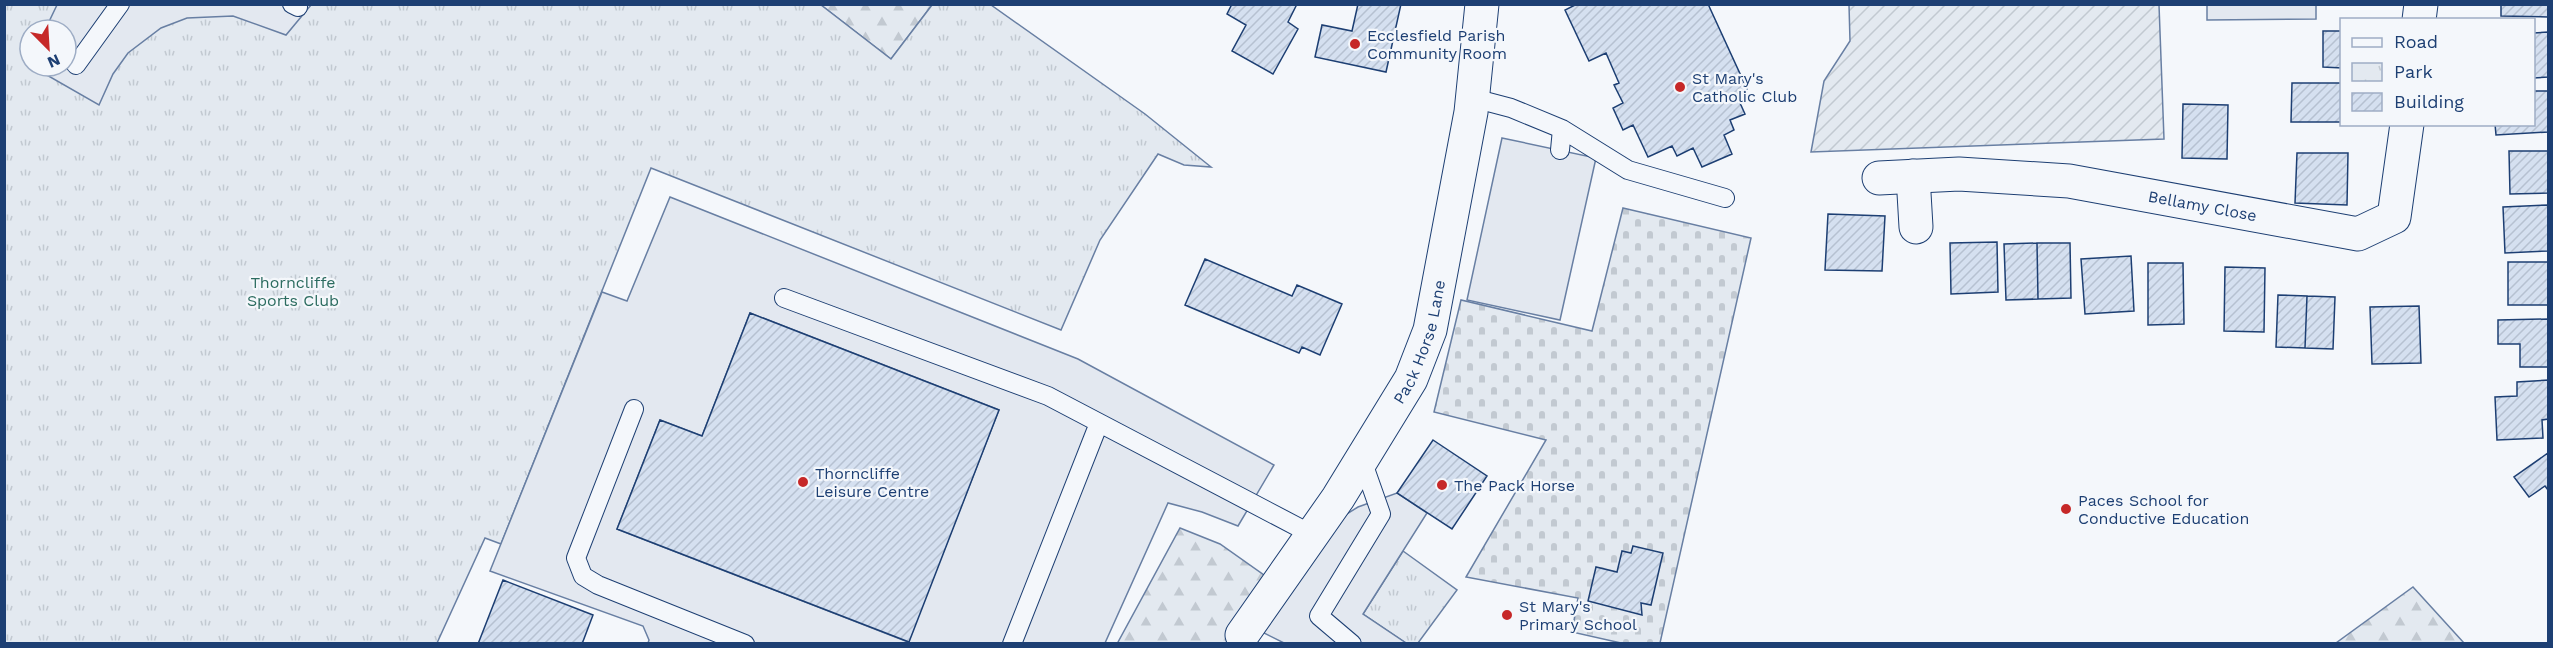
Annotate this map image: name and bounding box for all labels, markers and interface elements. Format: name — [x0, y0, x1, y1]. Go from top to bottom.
north arrow — [18, 18, 78, 78]
legend — [2340, 18, 2535, 126]
place label: Ecclesfield Parish Community Room — [1367, 26, 1507, 63]
text: Road — [2394, 31, 2438, 52]
marker: Ecclesfield Parish Community Room — [1348, 37, 1362, 51]
text: N — [45, 50, 63, 72]
text: Park — [2394, 61, 2433, 82]
place label: St Mary's Catholic Club — [1692, 69, 1797, 106]
marker: St Mary's Catholic Club — [1673, 80, 1687, 94]
text: Building — [2394, 91, 2464, 112]
street label: Bellamy Close — [2147, 186, 2258, 225]
park label: Thorncliffe Sports Club — [247, 273, 339, 310]
street label: Pack Horse Lane — [1389, 278, 1449, 407]
place label: Thorncliffe Leisure Centre — [815, 464, 929, 501]
marker: Thorncliffe Leisure Centre — [796, 475, 810, 489]
place label: The Pack Horse — [1454, 476, 1575, 495]
marker: The Pack Horse — [1435, 478, 1449, 492]
place label: Paces School for Conductive Education — [2078, 491, 2249, 528]
marker: Paces School for Conductive Education — [2059, 502, 2073, 516]
place label: St Mary's Primary School — [1519, 597, 1637, 634]
marker: St Mary's Primary School — [1500, 608, 1514, 622]

